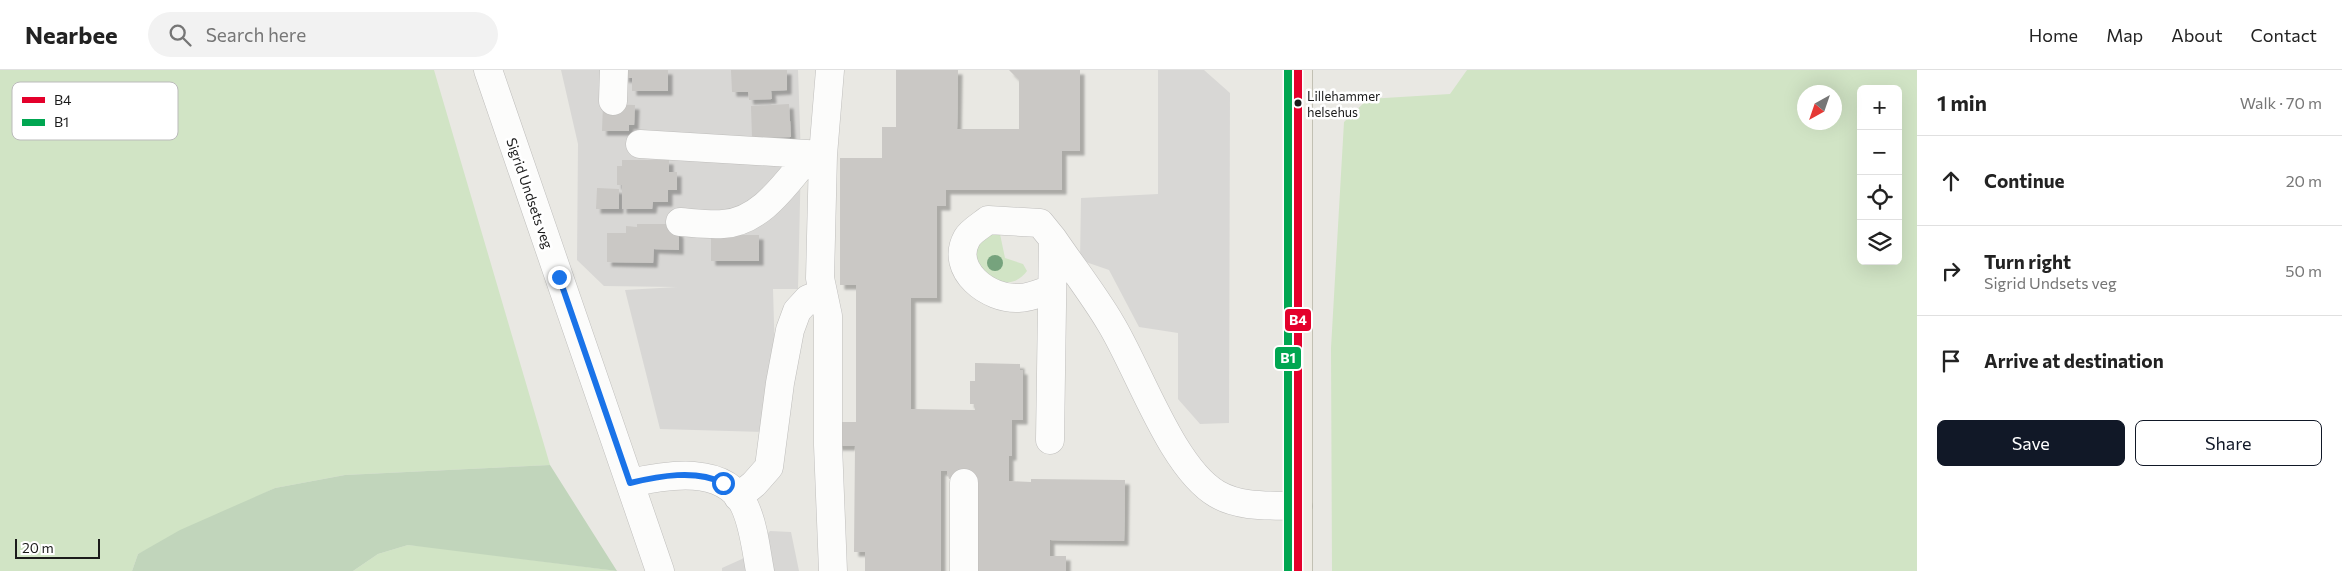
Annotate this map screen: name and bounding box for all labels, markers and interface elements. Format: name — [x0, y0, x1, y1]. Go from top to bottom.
search box — [148, 12, 498, 57]
text: Nearbee — [25, 20, 118, 49]
icon: search — [166, 21, 194, 49]
text: Search here — [206, 23, 306, 46]
text: Home — [2029, 24, 2078, 46]
text: Map — [2106, 24, 2143, 46]
text: About — [2171, 24, 2223, 46]
text: Contact — [2251, 24, 2317, 46]
legend — [12, 82, 178, 140]
north arrow — [1797, 85, 1842, 130]
map controls — [1857, 85, 1902, 265]
button: + — [1857, 85, 1902, 130]
place label: Lillehammer helsehus — [1307, 88, 1380, 120]
text: 1 min — [1937, 90, 1987, 115]
text: B4 — [54, 91, 72, 108]
text: Walk · 70 m — [2240, 93, 2322, 112]
marker: Lillehammer helsehus — [1293, 98, 1303, 108]
text: B1 — [54, 113, 69, 130]
button: − — [1857, 130, 1902, 175]
street label: Sigrid Undsets veg — [503, 135, 557, 251]
icon: ahead — [1937, 167, 1965, 195]
text: Continue — [1984, 169, 2064, 192]
text: 20 m — [2286, 171, 2322, 190]
button: locate — [1857, 175, 1902, 220]
button: layers — [1857, 220, 1902, 265]
text: Turn right — [1984, 250, 2071, 273]
icon: right — [1937, 257, 1965, 285]
text: 50 m — [2285, 261, 2322, 280]
route end — [548, 266, 571, 289]
text: Sigrid Undsets veg — [1984, 273, 2117, 292]
line badge: B4 — [1284, 308, 1312, 332]
text: B4 — [1289, 311, 1307, 328]
line badge: B1 — [1274, 346, 1302, 370]
icon: arrive — [1937, 347, 1965, 375]
text: B1 — [1280, 349, 1296, 366]
text: Arrive at destination — [1984, 349, 2164, 372]
button: Save — [1937, 420, 2125, 466]
button: Share — [2135, 420, 2322, 466]
route start — [712, 472, 735, 495]
scale bar — [15, 536, 100, 559]
text: 20 m — [22, 539, 54, 556]

